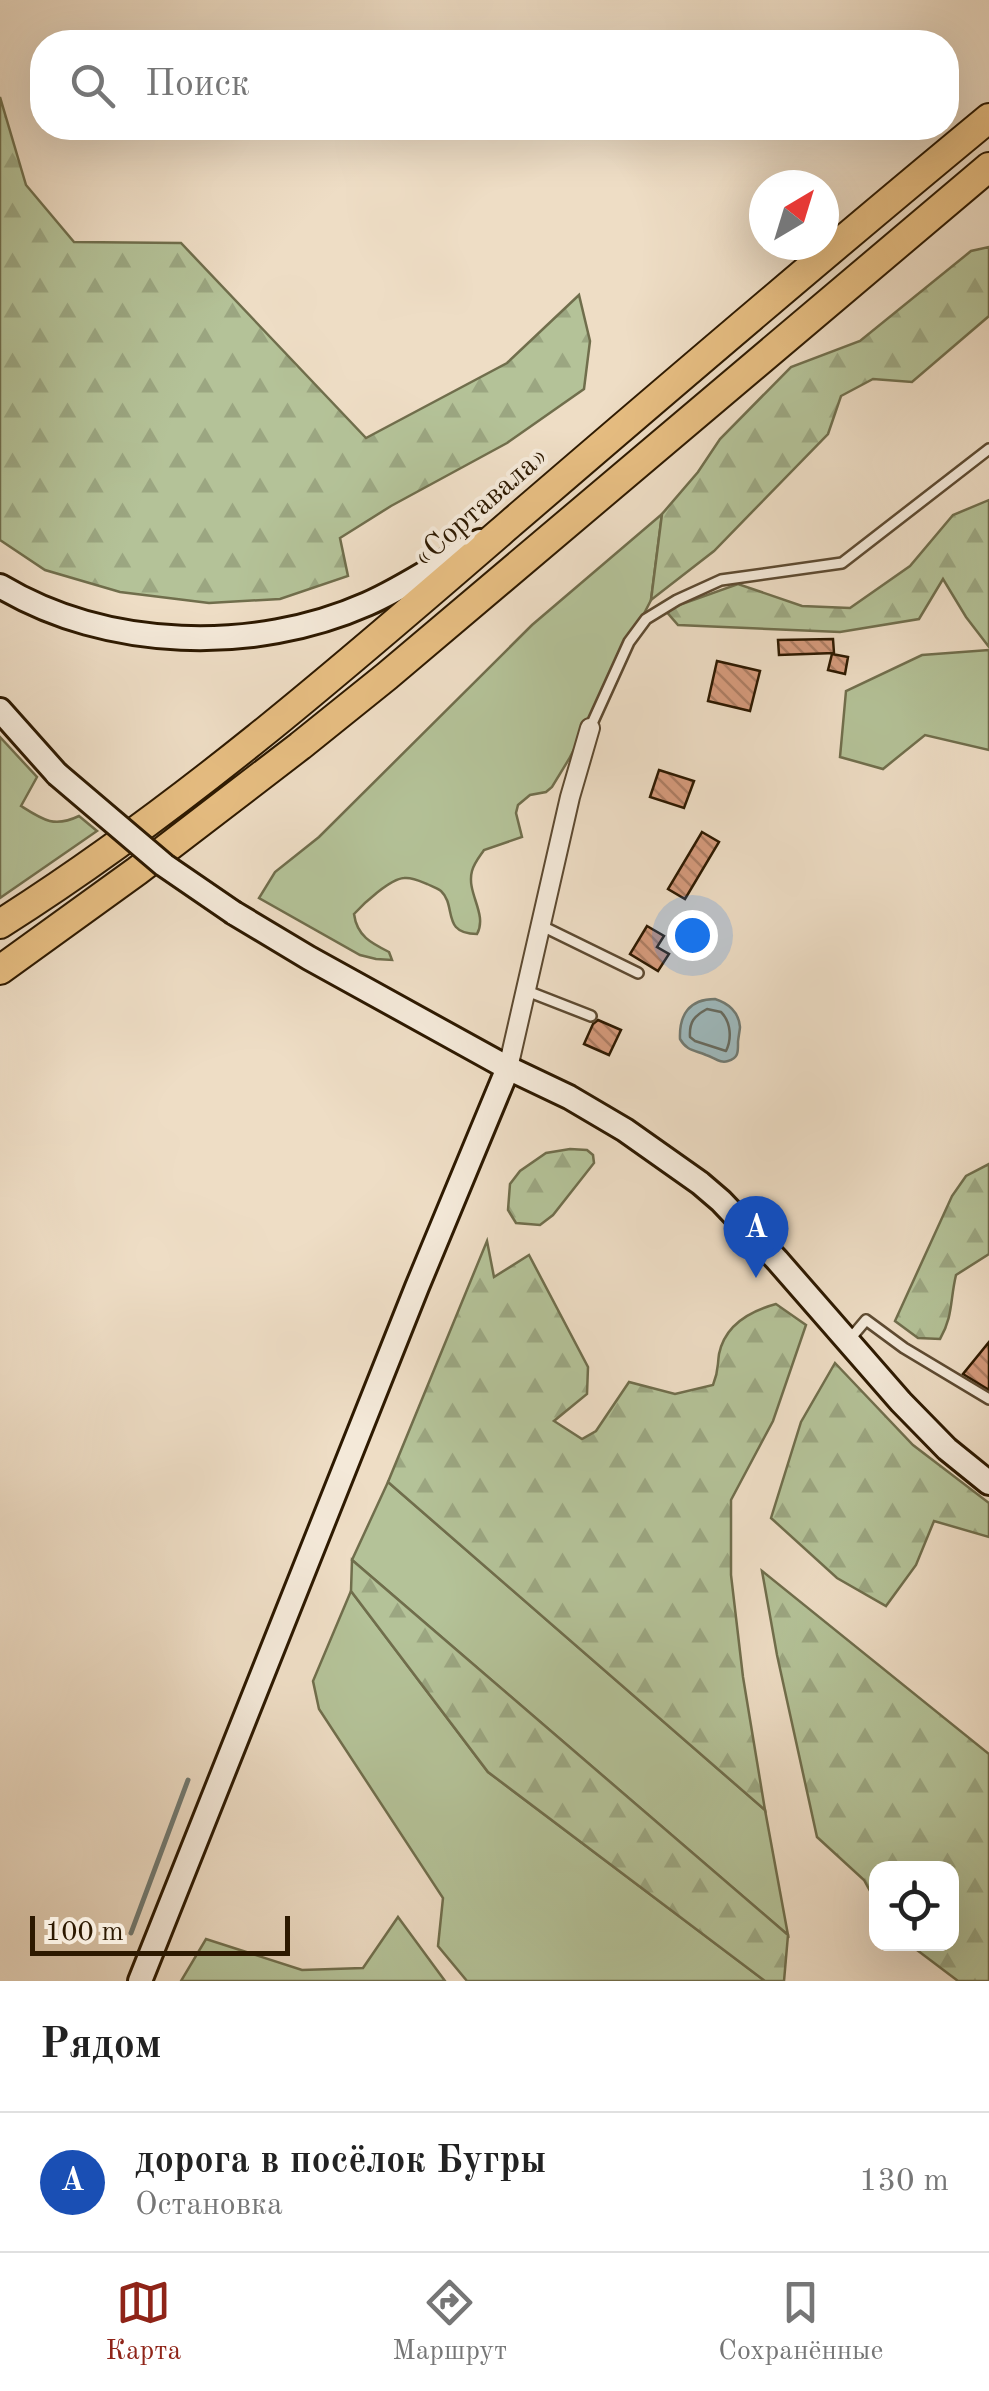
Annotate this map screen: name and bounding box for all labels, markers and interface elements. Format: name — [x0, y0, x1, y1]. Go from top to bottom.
search box — [30, 30, 959, 140]
icon: search — [65, 58, 120, 113]
text: Поиск — [145, 66, 250, 104]
north arrow — [749, 170, 839, 260]
street label: «Сортавала» — [408, 441, 554, 573]
your location — [667, 910, 718, 961]
pin: A — [724, 1196, 788, 1278]
map controls — [869, 1861, 959, 1951]
button: locate — [869, 1861, 959, 1951]
scale bar — [30, 1911, 290, 1956]
text: 100 m — [45, 1919, 124, 1947]
text: Рядом — [40, 2025, 162, 2067]
text: дорога в посёлок Бугры — [135, 2143, 546, 2181]
text: A — [60, 2166, 85, 2198]
text: 130 m — [859, 2166, 949, 2198]
text: Остановка — [135, 2190, 283, 2222]
tab: Карта — [106, 2275, 181, 2370]
tab: Маршрут — [392, 2275, 507, 2370]
tab: Сохранённые — [718, 2275, 883, 2370]

